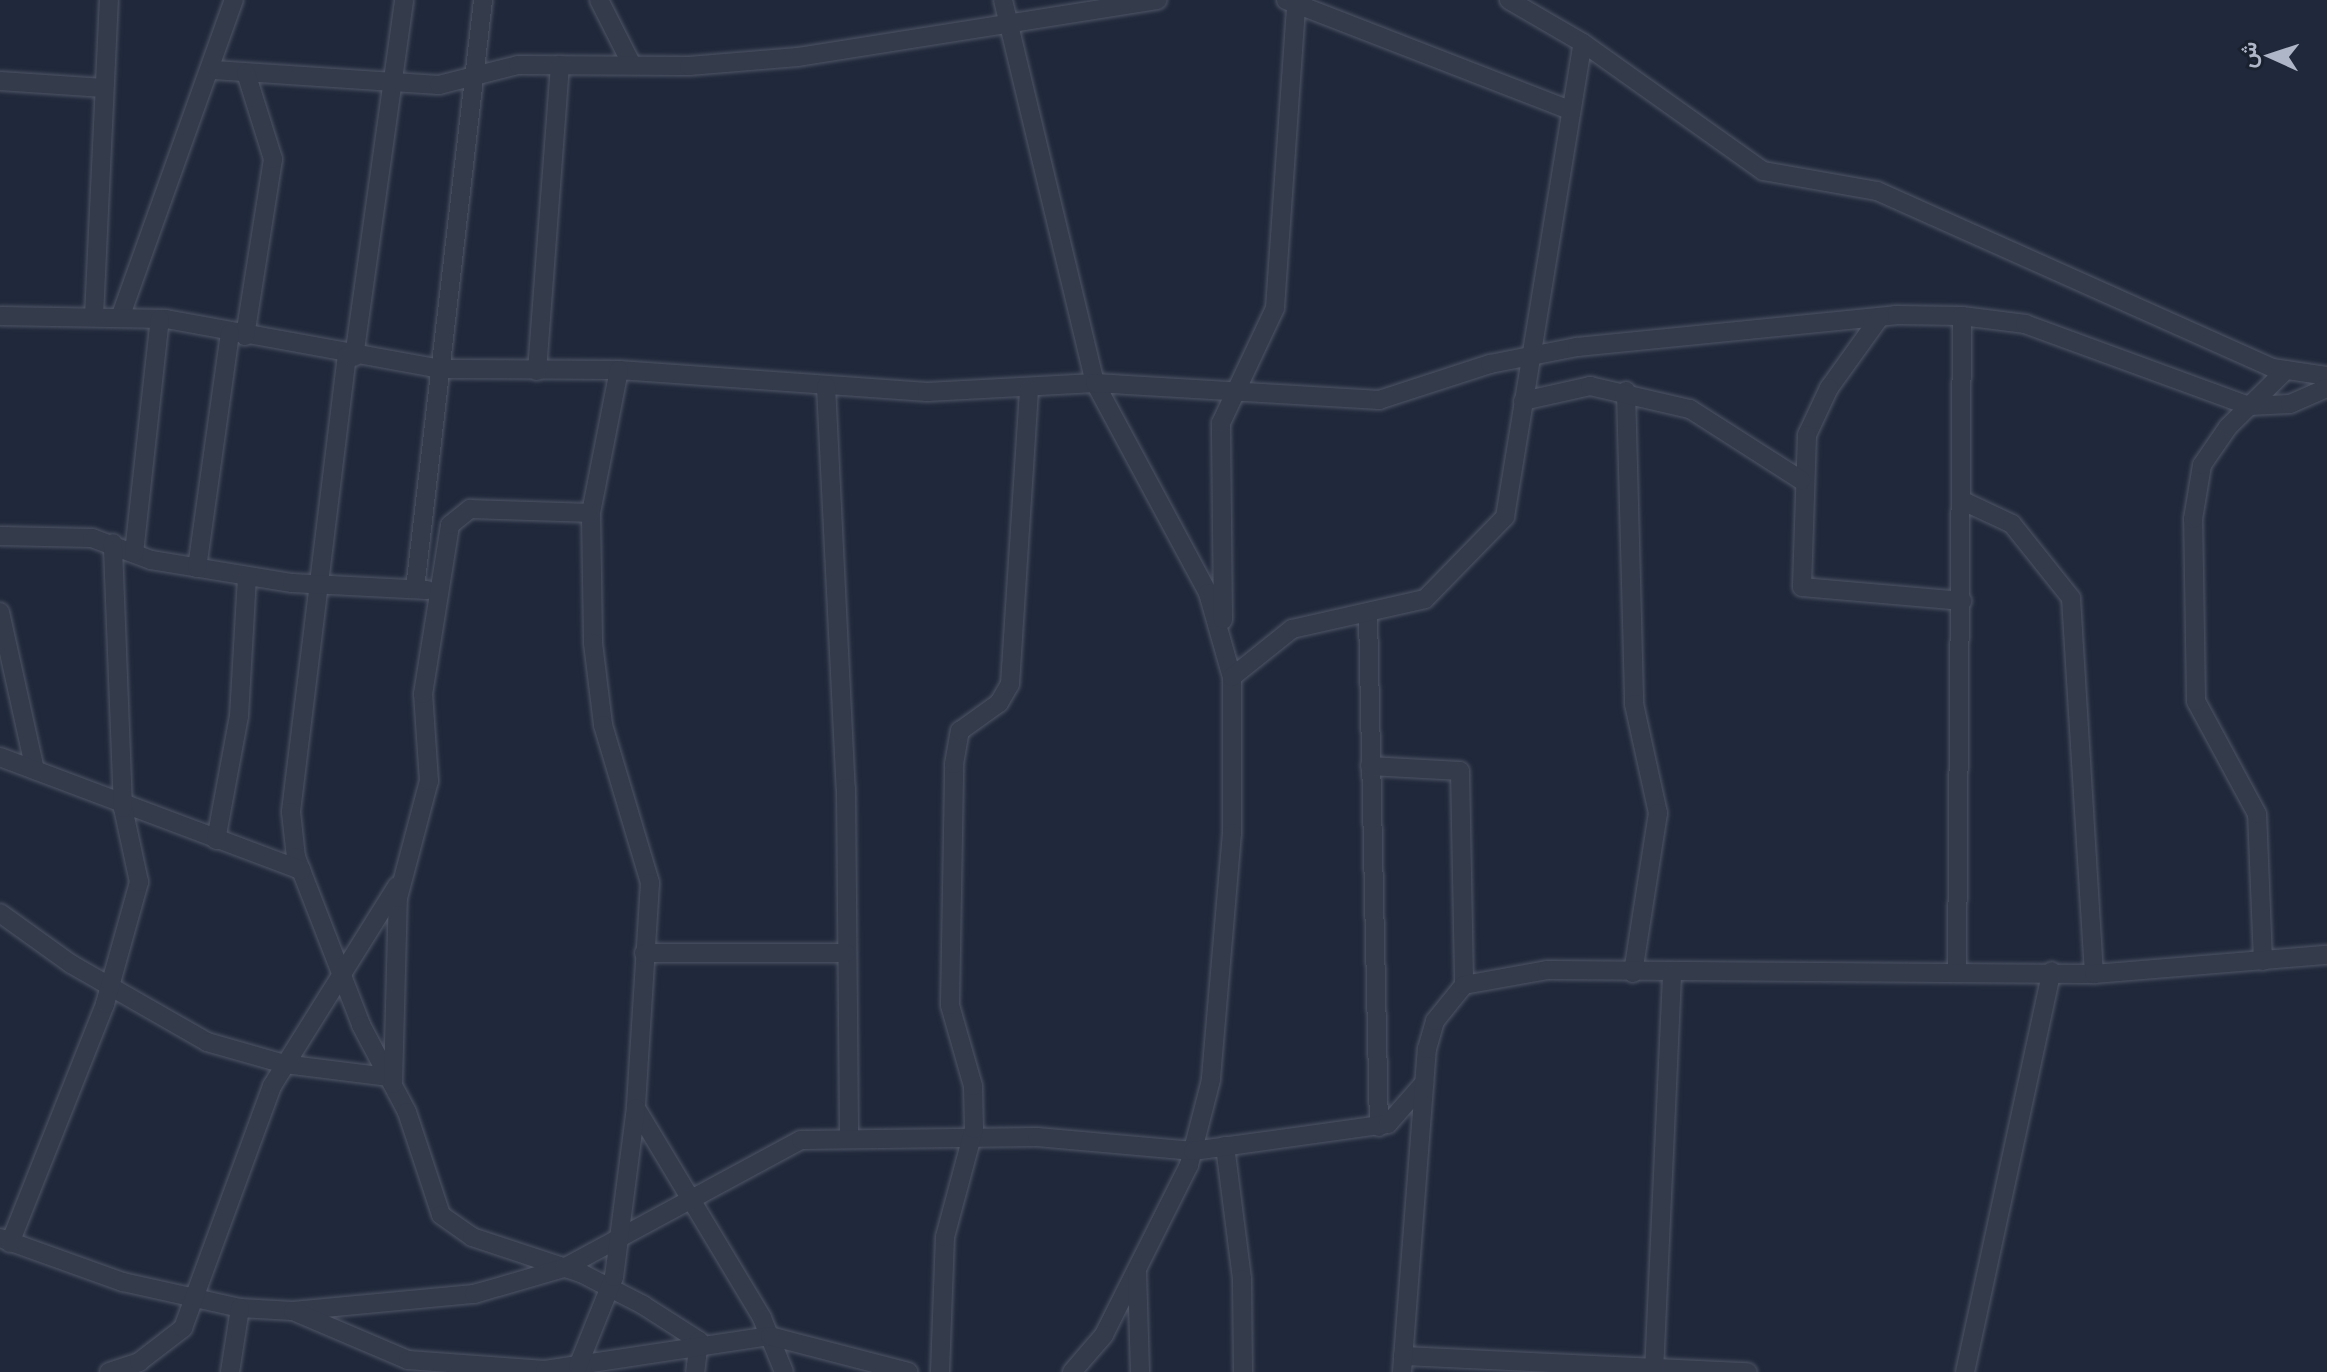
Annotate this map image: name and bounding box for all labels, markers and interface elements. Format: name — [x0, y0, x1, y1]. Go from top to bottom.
north arrow — [2231, 16, 2311, 96]
text: ش — [2231, 41, 2263, 69]

